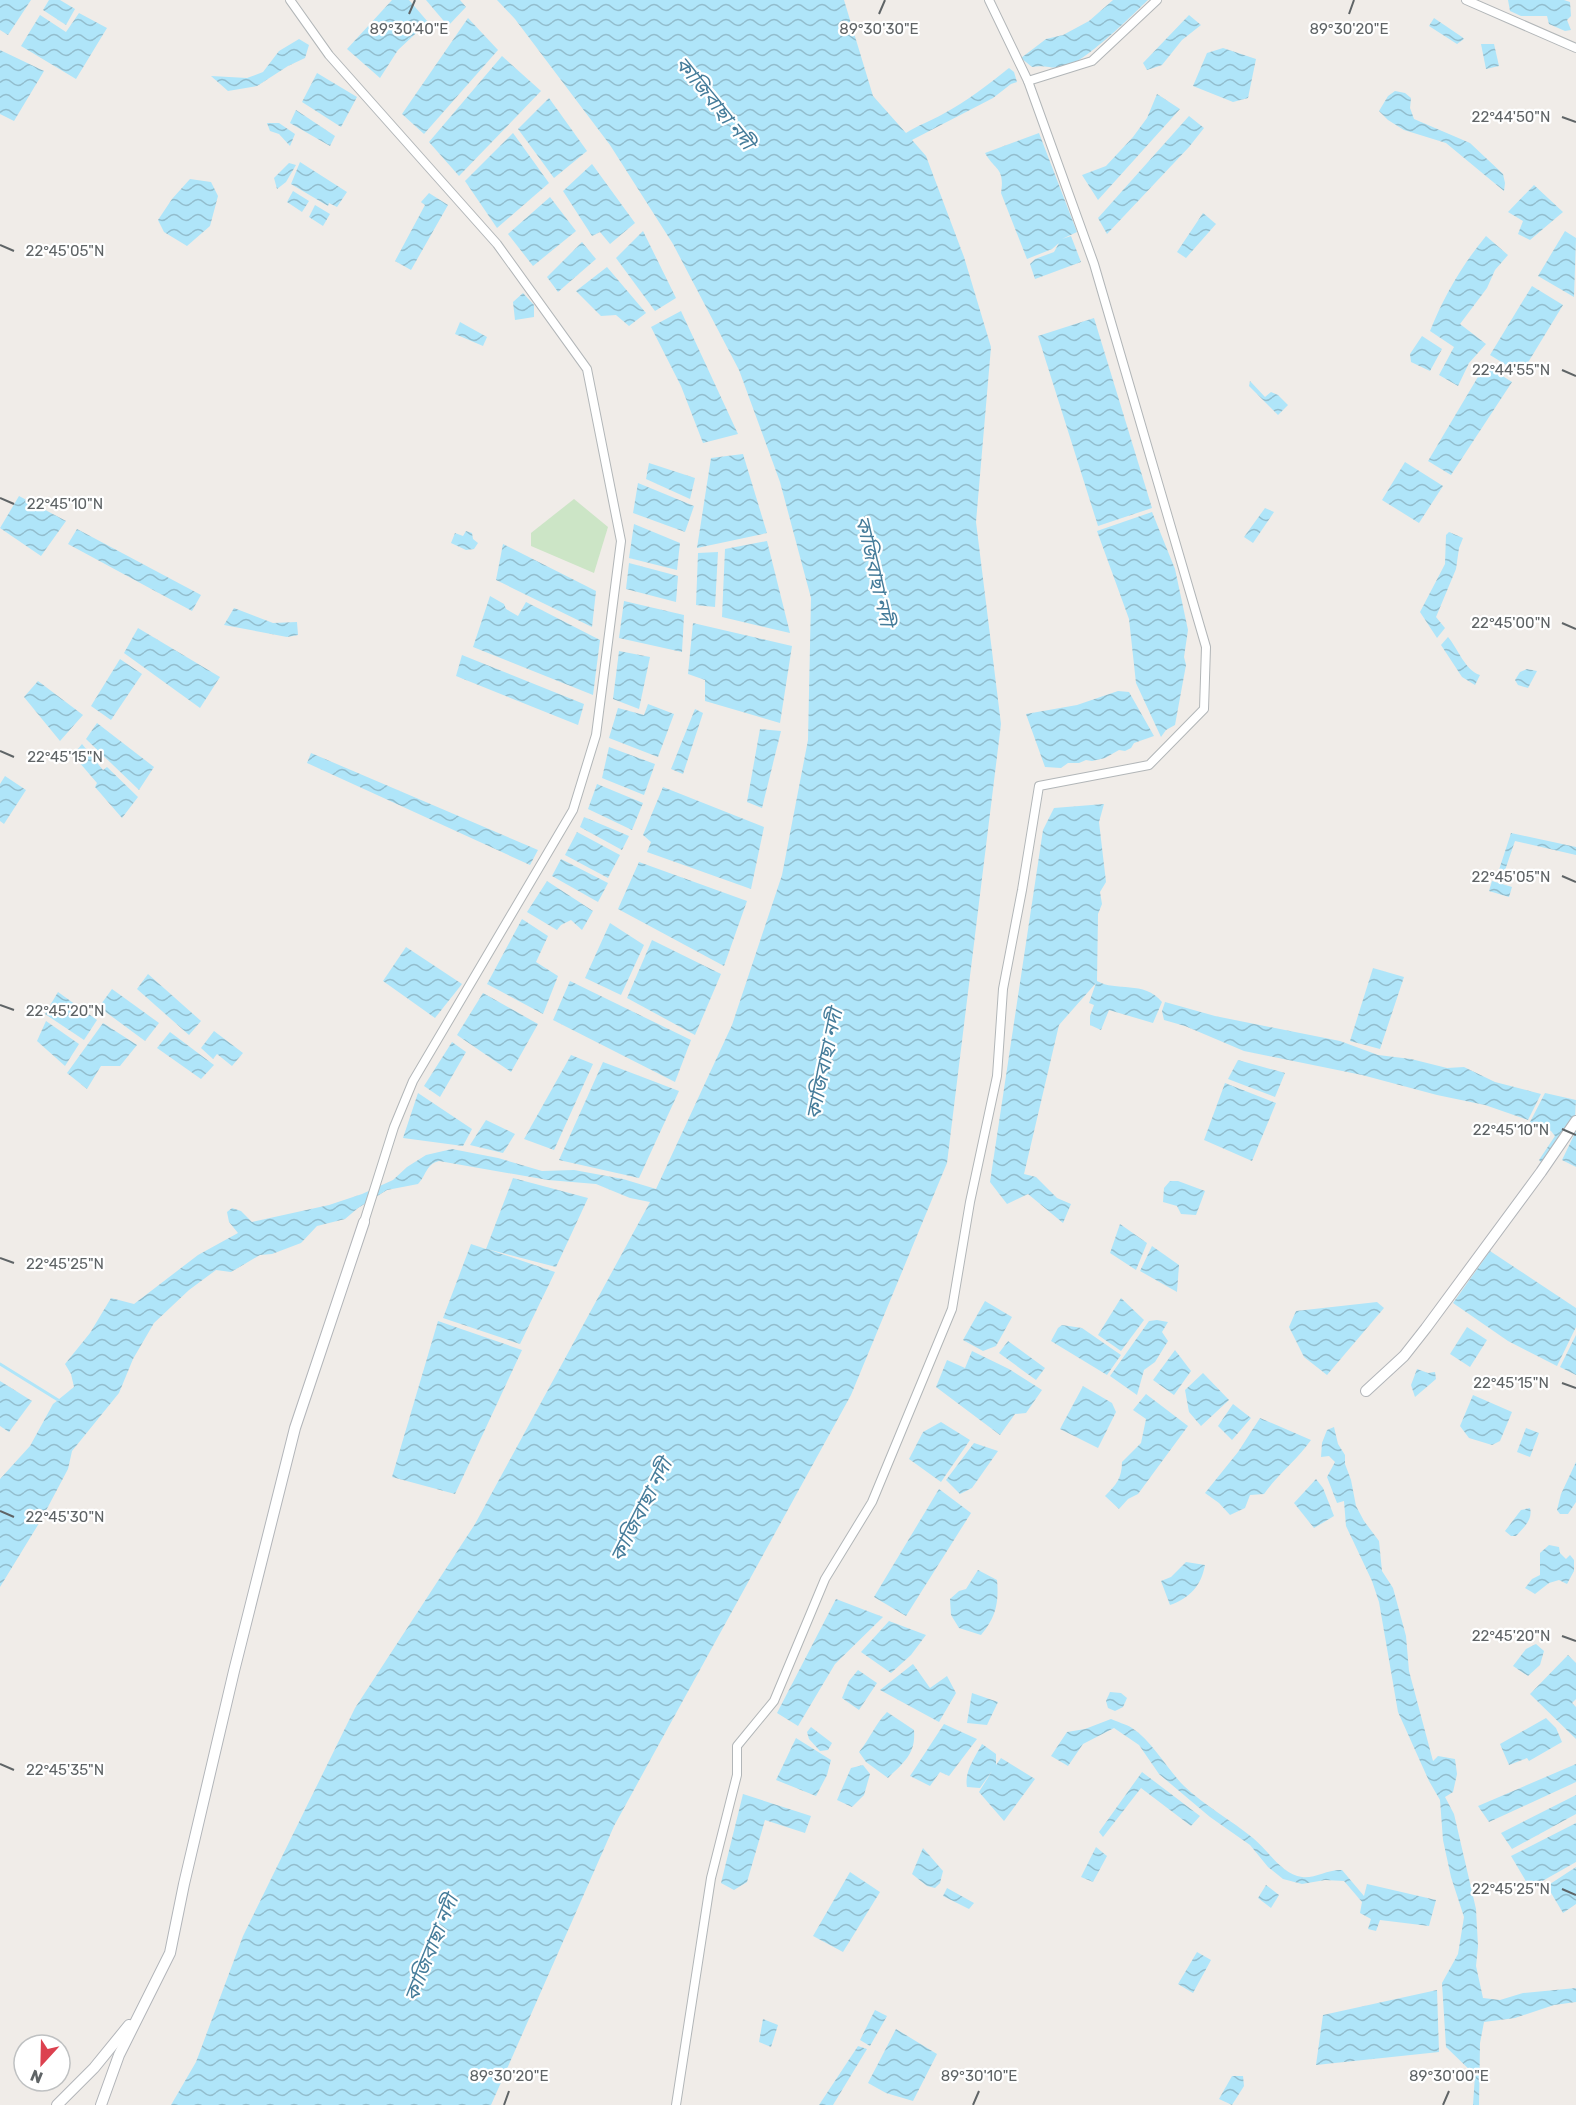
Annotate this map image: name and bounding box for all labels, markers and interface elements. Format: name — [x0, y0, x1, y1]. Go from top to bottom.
text: 89°30'40"E — [370, 20, 448, 38]
text: 89°30'30"E — [839, 20, 919, 38]
text: 89°30'20"E — [1309, 20, 1389, 38]
water label: কাজিবাছা নদী — [670, 52, 762, 157]
text: 22°44'50"N — [1472, 108, 1550, 126]
text: 22°45'05"N — [26, 242, 104, 260]
text: 22°44'55"N — [1472, 361, 1550, 379]
text: 22°45'10"N — [27, 495, 103, 513]
water label: কাজিবাছা নদী — [851, 514, 900, 632]
text: 22°45'00"N — [1471, 614, 1551, 632]
text: 22°45'15"N — [27, 748, 103, 766]
text: 22°45'05"N — [1472, 868, 1550, 886]
text: 22°45'20"N — [26, 1002, 104, 1020]
water label: কাজিবাছা নদী — [801, 1003, 848, 1121]
text: 22°45'10"N — [1473, 1121, 1549, 1139]
text: 22°45'25"N — [26, 1255, 104, 1273]
text: 22°45'15"N — [1473, 1374, 1549, 1392]
water label: কাজিবাছা নদী — [605, 1451, 679, 1565]
text: 22°45'30"N — [26, 1508, 104, 1526]
text: 22°45'20"N — [1472, 1627, 1550, 1645]
text: 22°45'35"N — [26, 1761, 104, 1779]
text: 22°45'25"N — [1472, 1880, 1550, 1898]
water label: কাজিবাছা নদী — [399, 1888, 465, 2005]
north arrow — [12, 2033, 72, 2093]
text: N — [28, 2065, 45, 2087]
text: 89°30'20"E — [469, 2067, 549, 2085]
text: 89°30'10"E — [941, 2067, 1017, 2085]
text: 89°30'00"E — [1409, 2067, 1489, 2085]

